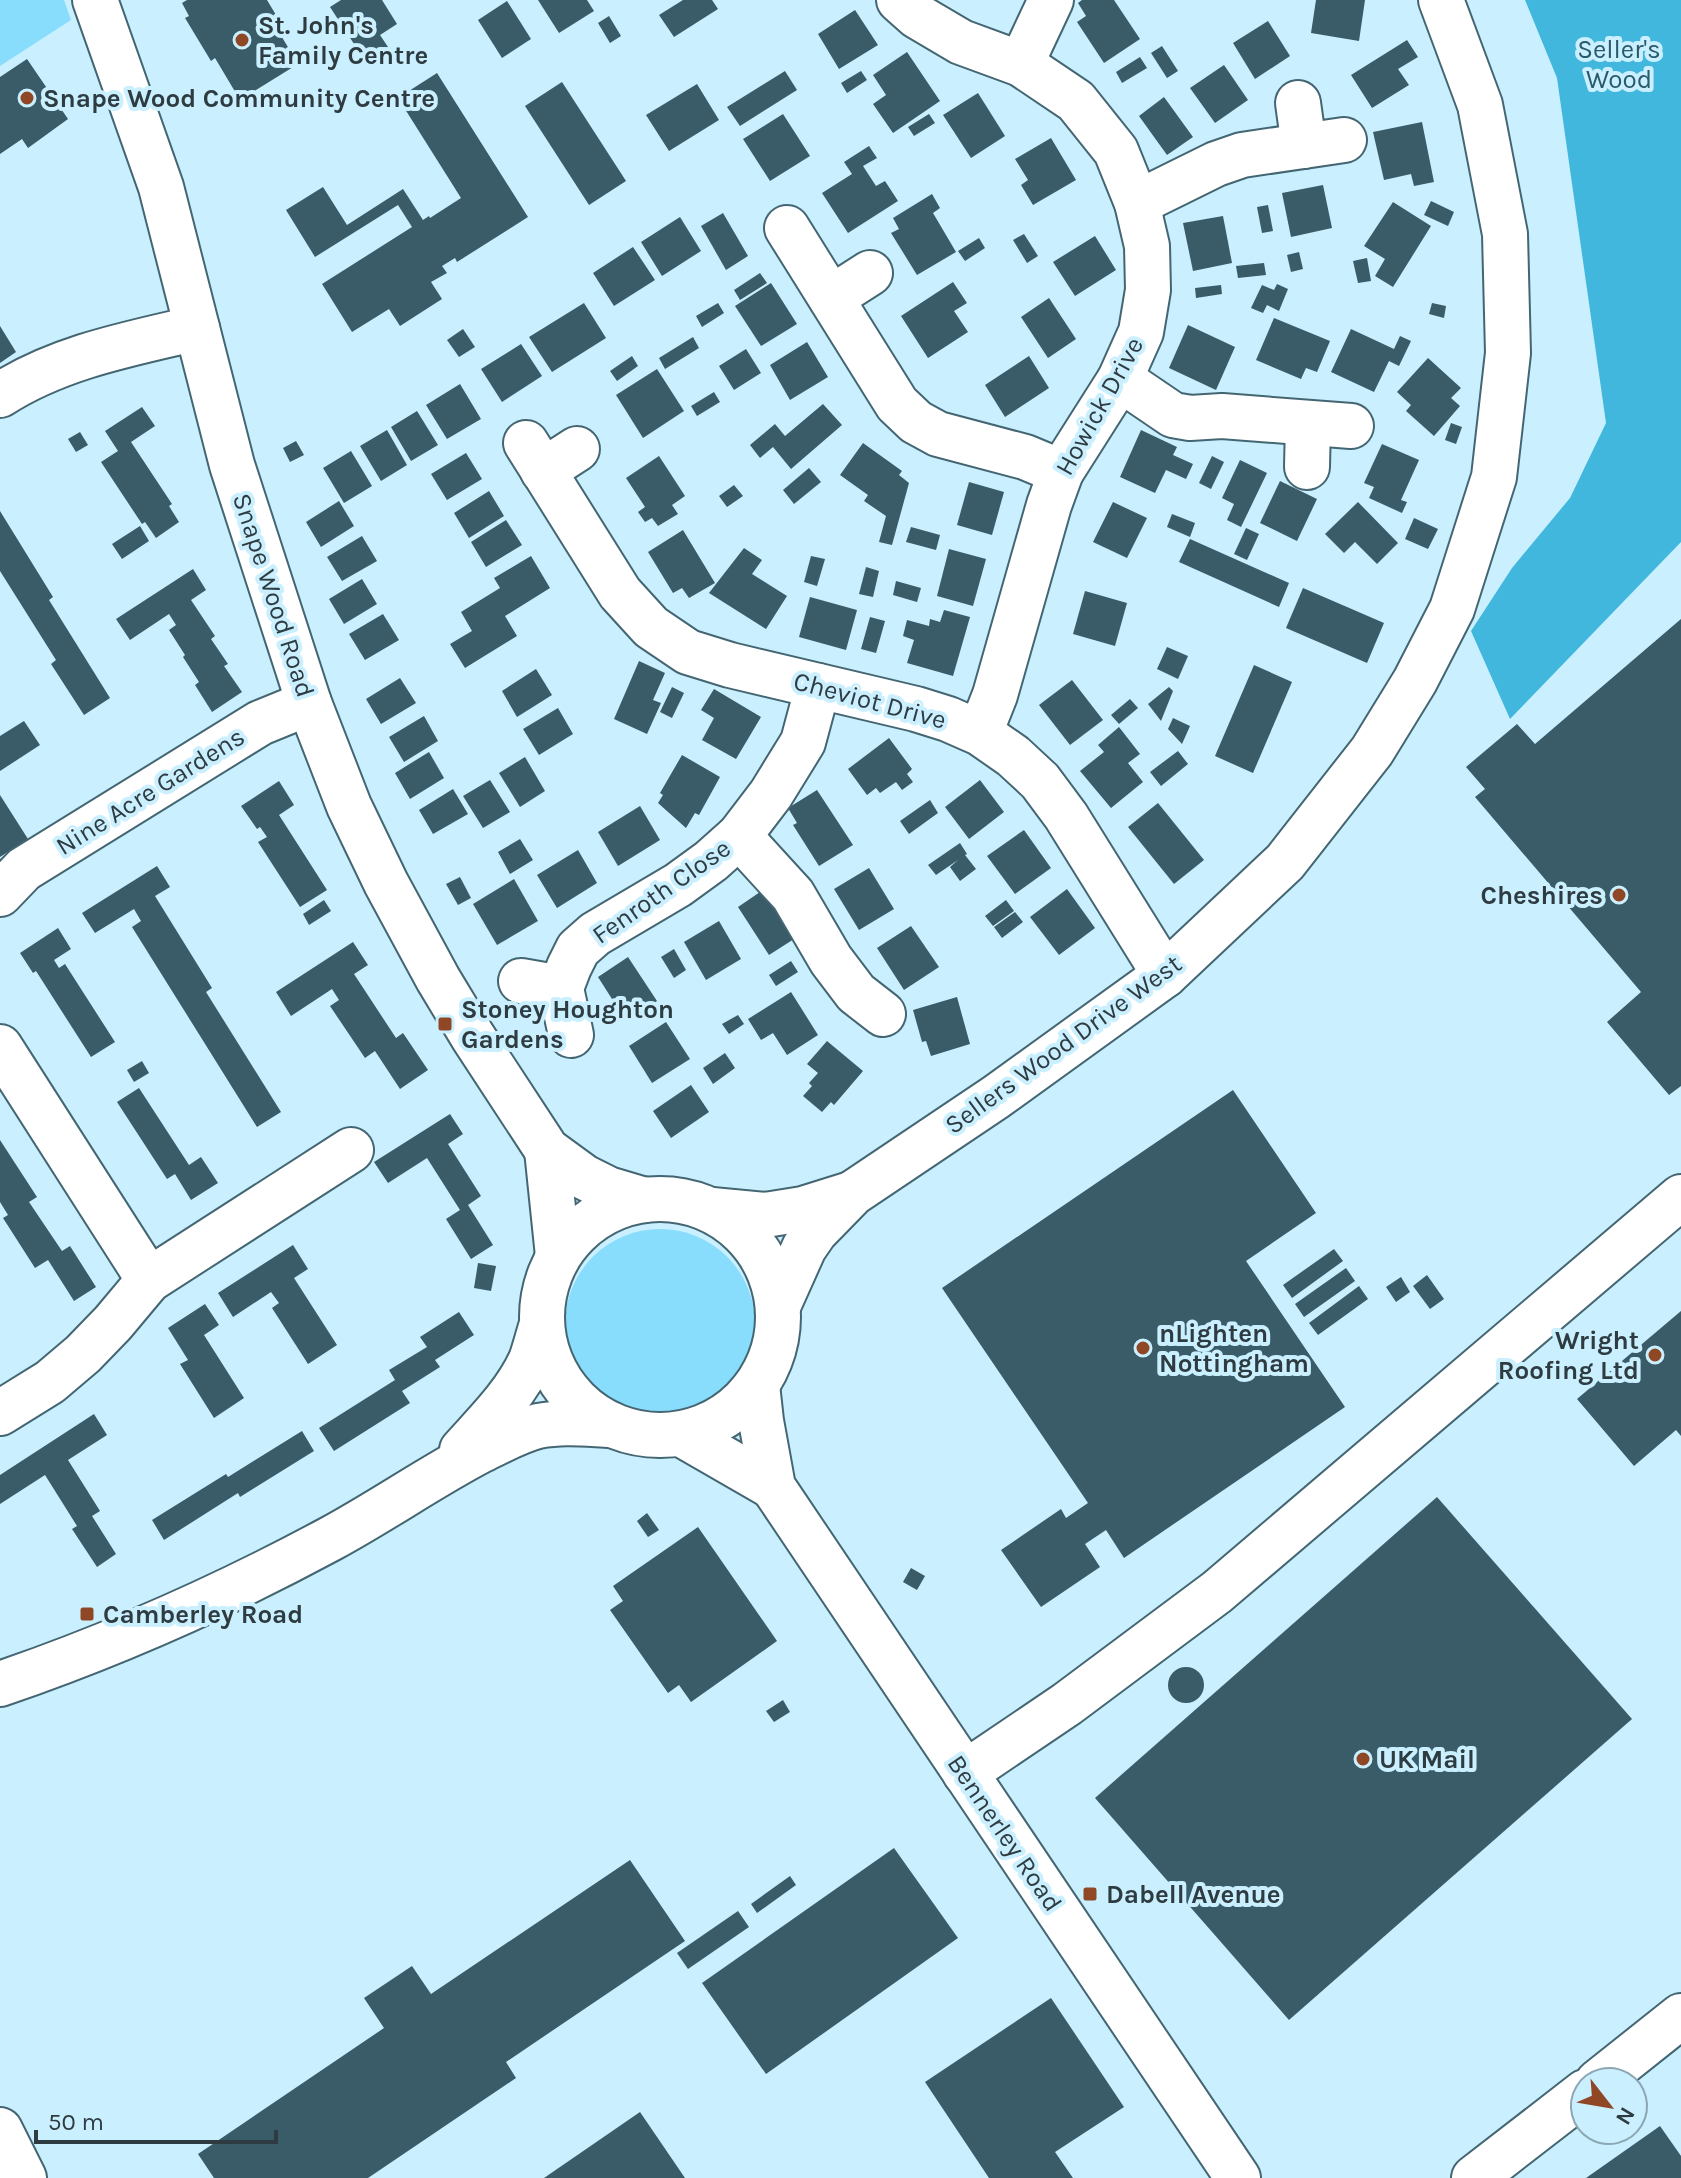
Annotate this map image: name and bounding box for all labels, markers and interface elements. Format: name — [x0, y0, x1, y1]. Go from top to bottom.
place label: St. John's Family Centre — [258, 10, 428, 71]
marker: St. John's Family Centre — [233, 31, 251, 49]
park label: Seller's Wood — [1577, 34, 1661, 95]
place label: Snape Wood Community Centre — [43, 83, 435, 114]
marker: Snape Wood Community Centre — [18, 89, 36, 107]
street label: Howick Drive — [1049, 332, 1150, 481]
street label: Snape Wood Road — [226, 489, 321, 701]
street label: Cheviot Drive — [790, 665, 950, 736]
street label: Nine Acre Gardens — [50, 721, 250, 862]
street label: Fenroth Close — [586, 832, 736, 950]
place label: Cheshires — [1480, 880, 1603, 911]
marker: Cheshires — [1610, 886, 1628, 904]
street label: Sellers Wood Drive West — [939, 948, 1188, 1141]
place label: Stoney Houghton Gardens — [461, 994, 674, 1055]
marker: Stoney Houghton Gardens — [436, 1015, 454, 1033]
place label: nLighten Nottingham — [1159, 1318, 1309, 1379]
place label: Wright Roofing Ltd — [1498, 1325, 1639, 1386]
marker: nLighten Nottingham — [1134, 1339, 1152, 1357]
marker: Wright Roofing Ltd — [1646, 1346, 1664, 1364]
place label: Camberley Road — [103, 1599, 303, 1630]
marker: Camberley Road — [78, 1605, 96, 1623]
place label: UK Mail — [1379, 1744, 1475, 1775]
street label: Bennerley Road — [941, 1749, 1068, 1918]
marker: UK Mail — [1354, 1750, 1372, 1768]
place label: Dabell Avenue — [1106, 1879, 1281, 1910]
marker: Dabell Avenue — [1081, 1885, 1099, 1903]
north arrow — [1569, 2066, 1649, 2146]
scale bar — [36, 2094, 276, 2144]
text: N — [1610, 2102, 1640, 2129]
text: 50 m — [48, 2108, 104, 2136]

